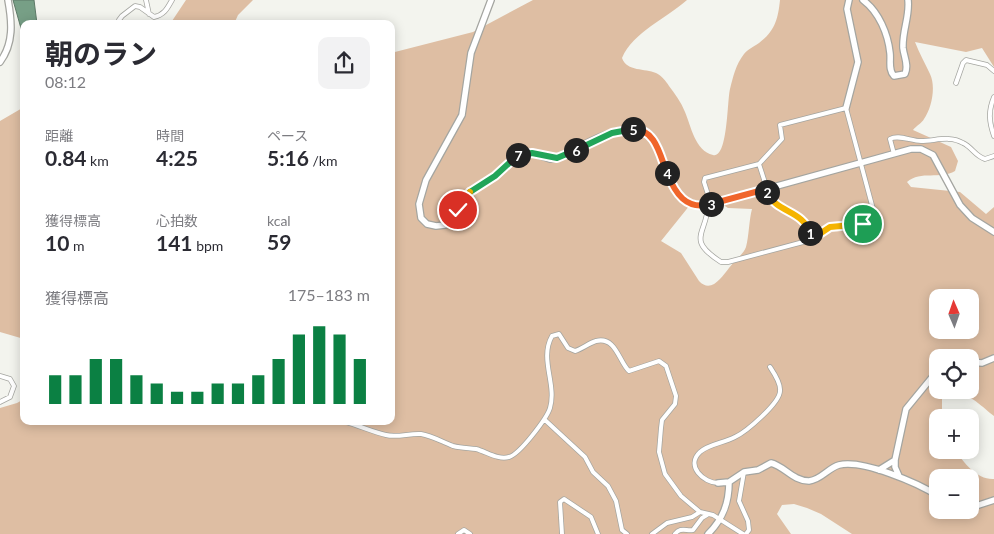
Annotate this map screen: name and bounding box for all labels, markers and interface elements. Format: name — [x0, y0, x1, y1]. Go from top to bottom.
text: 朝のラン — [45, 36, 157, 70]
button: share — [318, 37, 370, 89]
text: 08:12 — [45, 72, 86, 91]
pin: 5 — [620, 116, 646, 142]
text: 5 — [629, 121, 638, 138]
text: 距離 — [45, 127, 73, 144]
text: 時間 — [156, 127, 184, 144]
text: ペース — [267, 127, 308, 144]
pin: 6 — [564, 138, 588, 162]
pin: 7 — [506, 142, 530, 168]
text: 6 — [572, 142, 581, 159]
text: 0.84 — [45, 145, 87, 170]
text: 4:25 — [156, 145, 198, 170]
text: 5:16 — [267, 145, 309, 170]
text: 7 — [514, 147, 523, 164]
text: km — [87, 152, 109, 169]
text: /km — [309, 152, 338, 169]
pin: 4 — [654, 160, 680, 186]
text: 4 — [663, 165, 672, 182]
pin: 2 — [754, 180, 780, 204]
text: 2 — [763, 184, 772, 201]
pin — [437, 189, 479, 231]
pin: 3 — [698, 192, 724, 216]
icon: check — [444, 196, 472, 224]
text: 3 — [707, 196, 716, 213]
pin — [842, 203, 884, 245]
icon: arrive — [849, 210, 877, 238]
text: 獲得標高 — [45, 212, 101, 229]
text: 心拍数 — [156, 212, 198, 229]
text: kcal — [267, 212, 291, 229]
pin: 1 — [798, 220, 822, 246]
text: 1 — [806, 225, 815, 242]
text: 59 — [267, 229, 291, 254]
text: 10 — [45, 230, 69, 255]
text: 141 — [156, 230, 193, 255]
text: m — [69, 237, 84, 254]
text: bpm — [193, 237, 223, 254]
text: 175–183 m — [288, 285, 370, 304]
text: 獲得標高 — [45, 288, 109, 307]
north arrow — [929, 289, 979, 339]
map controls — [929, 289, 979, 519]
button: locate — [929, 349, 979, 399]
button: + — [929, 409, 979, 459]
button: − — [929, 469, 979, 519]

